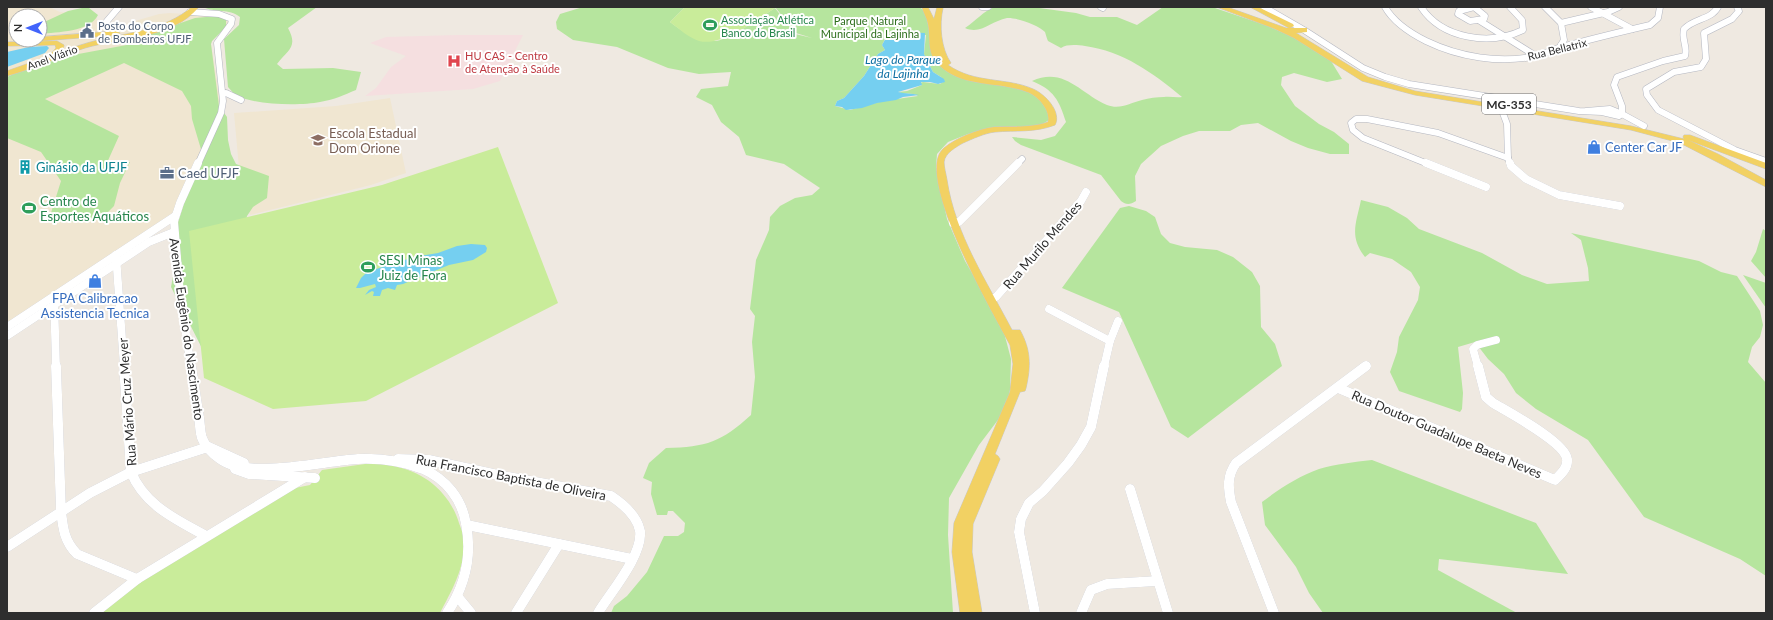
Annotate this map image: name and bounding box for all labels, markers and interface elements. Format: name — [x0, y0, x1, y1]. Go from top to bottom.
north arrow — [8, 8, 48, 48]
place label: Associação Atlética Banco do Brasil — [721, 13, 814, 39]
park label: Parque Natural Municipal da Lajinha — [821, 14, 919, 40]
sports icon: Associação Atlética Banco do Brasil — [702, 17, 718, 33]
place label: Posto do Corpo de Bombeiros UFJF — [98, 19, 191, 45]
public building icon: Posto do Corpo de Bombeiros UFJF — [79, 23, 95, 39]
text: N — [11, 24, 24, 32]
street label: Rua Bellatrix — [1526, 35, 1588, 63]
street label: Anel Viário — [25, 42, 79, 72]
place label: HU CAS - Centro de Atenção à Saúde — [465, 49, 560, 75]
water label: Lago do Parque da Lajinha — [865, 52, 941, 81]
hospital icon: HU CAS - Centro de Atenção à Saúde — [446, 53, 462, 69]
road number: MG-353 — [1482, 94, 1536, 114]
place label: Escola Estadual Dom Orione — [329, 125, 417, 156]
school or university icon: Escola Estadual Dom Orione — [310, 132, 326, 148]
shop icon: Center Car JF — [1586, 139, 1602, 155]
place label: Center Car JF — [1605, 139, 1682, 155]
building icon: Ginásio da UFJF — [17, 159, 33, 175]
place label: Ginásio da UFJF — [36, 159, 127, 175]
office icon: Caed UFJF — [159, 165, 175, 181]
place label: Caed UFJF — [178, 165, 239, 181]
place label: Centro de Esportes Aquáticos — [40, 193, 149, 224]
street label: Rua Murilo Mendes — [999, 197, 1085, 292]
sports icon: Centro de Esportes Aquáticos — [21, 200, 37, 216]
street label: Avenida Eugênio do Nascimento — [166, 237, 208, 421]
place label: SESI Minas Juiz de Fora — [379, 252, 447, 283]
sports icon: SESI Minas Juiz de Fora — [360, 259, 376, 275]
shop icon: FPA Calibracao Assistencia Tecnica — [87, 273, 103, 289]
place label: FPA Calibracao Assistencia Tecnica — [41, 290, 149, 321]
street label: Rua Mário Cruz Meyer — [115, 337, 139, 467]
street label: Rua Doutor Guadalupe Baeta Neves — [1349, 387, 1545, 482]
street label: Rua Francisco Baptista de Oliveira — [415, 451, 607, 503]

